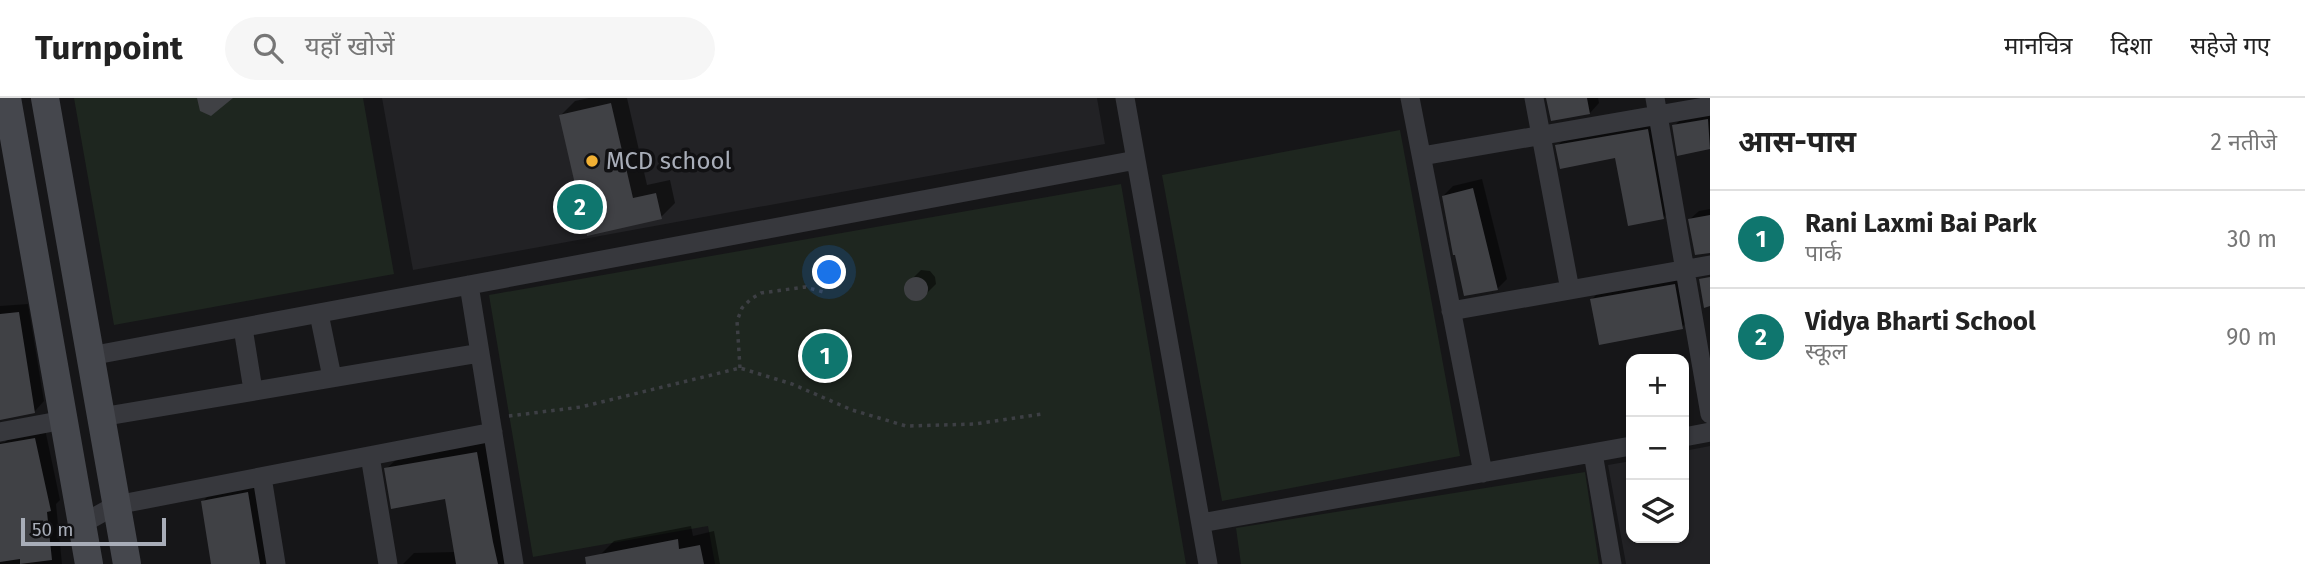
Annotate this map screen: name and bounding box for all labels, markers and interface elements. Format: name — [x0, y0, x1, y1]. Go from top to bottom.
search box — [225, 17, 715, 80]
text: Turnpoint — [35, 28, 183, 68]
icon: search — [249, 29, 287, 67]
text: यहाँ खोजें — [305, 31, 395, 62]
text: मानचित्र — [2004, 32, 2073, 60]
text: दिशा — [2111, 32, 2152, 60]
text: सहेजे गए — [2190, 32, 2270, 60]
text: आस-पास — [1738, 124, 1856, 160]
text: 2 नतीजे — [2211, 128, 2277, 156]
place label: MCD school — [606, 147, 732, 175]
marker: MCD school — [584, 153, 600, 169]
pin: 2 — [557, 181, 603, 233]
text: Rani Laxmi Bai Park — [1805, 208, 2037, 239]
text: 1 — [1756, 225, 1766, 253]
text: 30 m — [2227, 225, 2277, 253]
text: पार्क — [1805, 239, 1842, 267]
your location — [812, 255, 846, 289]
text: Vidya Bharti School — [1805, 306, 2036, 337]
text: 2 — [1755, 323, 1767, 351]
text: 90 m — [2226, 323, 2277, 351]
pin: 1 — [802, 330, 848, 382]
text: स्कूल — [1805, 337, 1847, 365]
map controls — [1626, 354, 1689, 543]
button: + — [1626, 354, 1689, 417]
button: − — [1626, 417, 1689, 480]
button: layers — [1626, 480, 1689, 543]
scale bar — [21, 515, 166, 547]
text: 50 m — [32, 518, 73, 541]

